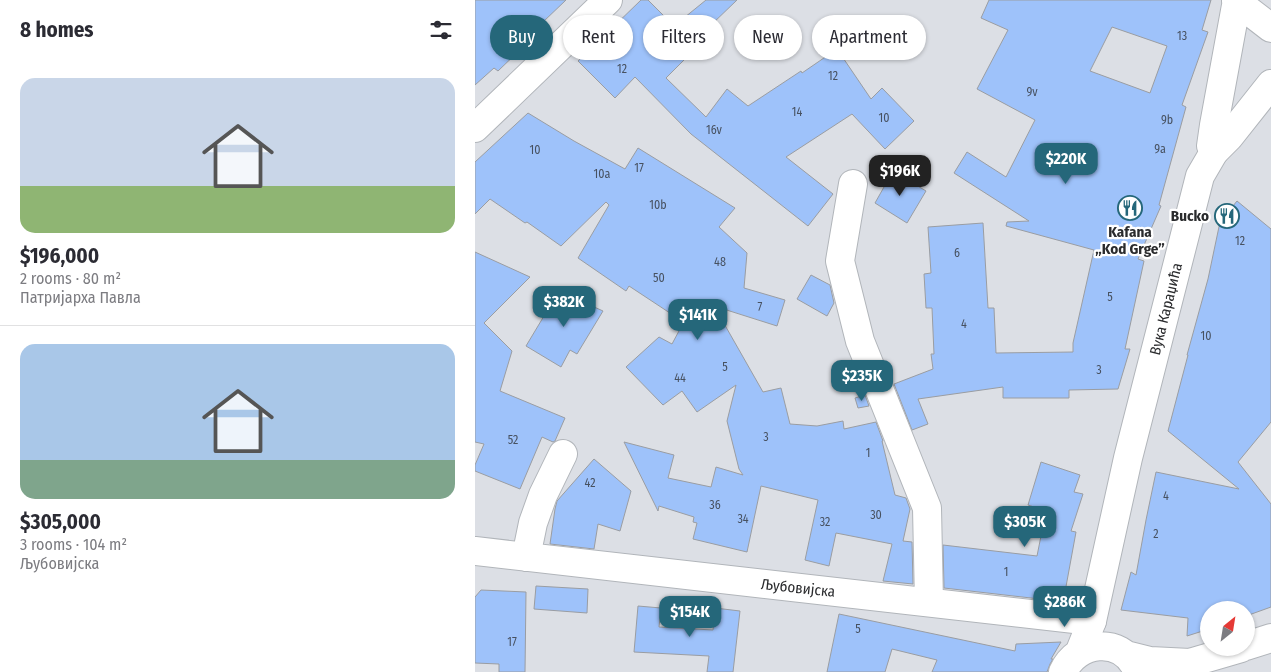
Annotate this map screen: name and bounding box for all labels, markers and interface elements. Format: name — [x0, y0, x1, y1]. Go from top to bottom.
chip: Buy — [490, 15, 553, 60]
chip: Rent — [563, 15, 633, 60]
chip: Filters — [643, 15, 724, 60]
chip: New — [734, 15, 802, 60]
chip: Apartment — [812, 15, 926, 60]
icon: filters — [427, 16, 455, 44]
text: 8 homes — [20, 17, 94, 43]
house number: 13 — [1177, 29, 1187, 43]
house number: 12 — [617, 62, 627, 76]
house number: 12 — [828, 69, 838, 83]
house number: 9v — [1026, 85, 1038, 99]
house number: 14 — [792, 105, 802, 119]
icon: home — [193, 111, 283, 201]
house number: 10 — [879, 111, 889, 125]
house number: 9b — [1161, 113, 1173, 127]
house number: 16v — [706, 123, 723, 137]
pin: $220K — [1031, 142, 1101, 185]
house number: 9a — [1154, 142, 1166, 156]
house number: 10 — [530, 143, 540, 157]
text: $220K — [1046, 149, 1086, 168]
pin: $196K — [865, 154, 935, 197]
house number: 17 — [634, 161, 644, 175]
text: $196K — [880, 161, 920, 180]
house number: 10a — [594, 167, 611, 181]
restaurant icon: Kafana „Kod Grge” — [1117, 195, 1143, 221]
house number: 10b — [649, 198, 667, 212]
restaurant icon: Bucko — [1214, 203, 1240, 229]
place label: Bucko — [1171, 207, 1209, 225]
place label: Kafana „Kod Grge” — [1095, 223, 1165, 258]
house number: 12 — [1235, 234, 1245, 248]
text: $196,000 — [20, 243, 99, 269]
house number: 6 — [954, 246, 960, 260]
house number: 48 — [714, 255, 726, 269]
street label: Вука Караџића — [1146, 261, 1186, 357]
text: 2 rooms · 80 m² — [20, 269, 121, 288]
house number: 50 — [653, 271, 665, 285]
pin: $382K — [529, 286, 599, 328]
text: Патријарха Павла — [20, 288, 141, 307]
house number: 5 — [1107, 290, 1113, 304]
text: $382K — [544, 292, 584, 311]
pin: $141K — [663, 298, 733, 341]
house number: 7 — [758, 300, 763, 314]
text: $141K — [679, 305, 717, 324]
house number: 4 — [961, 317, 967, 331]
house number: 10 — [1201, 329, 1211, 343]
house number: 5 — [722, 360, 728, 374]
pin: $235K — [827, 360, 897, 402]
house number: 3 — [1096, 363, 1102, 377]
text: $235K — [842, 366, 882, 385]
house number: 44 — [674, 371, 686, 385]
icon: home — [193, 376, 283, 466]
house number: 3 — [763, 430, 769, 444]
house number: 52 — [508, 433, 518, 447]
house number: 1 — [866, 446, 870, 460]
house number: 42 — [585, 476, 595, 490]
house number: 4 — [1163, 489, 1169, 503]
house number: 36 — [709, 498, 721, 512]
pin: $305K — [990, 506, 1060, 548]
house number: 30 — [870, 508, 882, 522]
text: $305,000 — [20, 509, 101, 535]
house number: 34 — [737, 512, 749, 526]
text: $305K — [1004, 512, 1046, 531]
house number: 32 — [820, 515, 830, 529]
house number: 2 — [1153, 527, 1159, 541]
text: 3 rooms · 104 m² — [20, 535, 127, 554]
text: Љубовијска — [20, 554, 99, 573]
house number: 1 — [1004, 565, 1008, 579]
street label: Љубовијска — [760, 575, 836, 601]
pin: $286K — [1030, 586, 1100, 628]
text: $286K — [1044, 592, 1086, 611]
pin: $154K — [655, 596, 725, 638]
north arrow — [1200, 601, 1255, 656]
map controls — [1200, 601, 1255, 656]
text: $154K — [670, 602, 710, 621]
house number: 5 — [855, 622, 861, 636]
house number: 17 — [507, 635, 517, 649]

